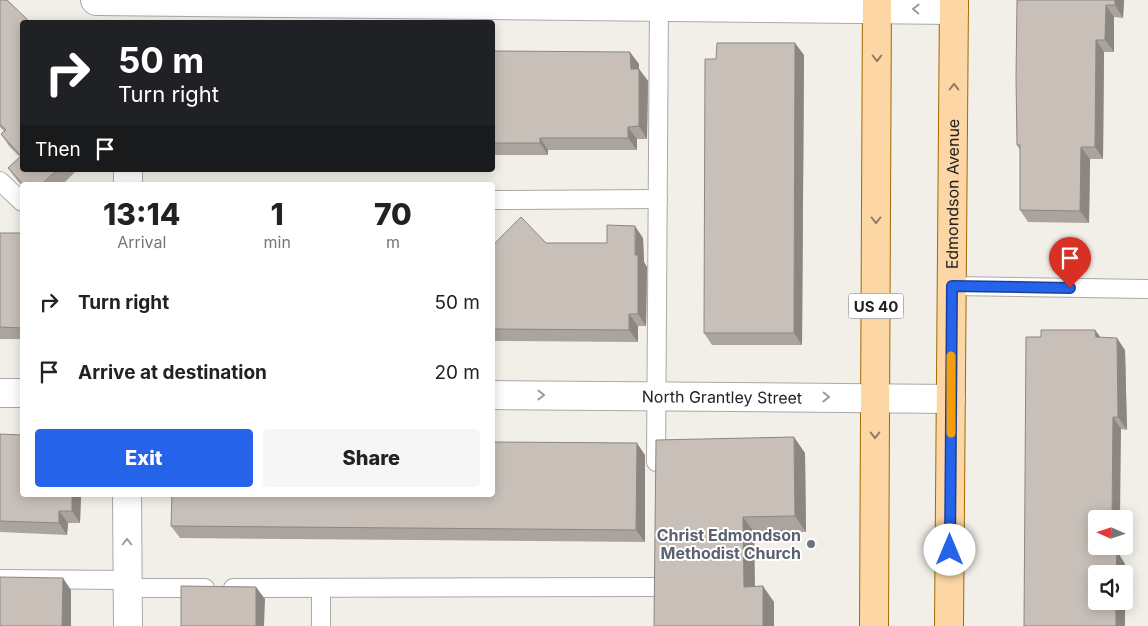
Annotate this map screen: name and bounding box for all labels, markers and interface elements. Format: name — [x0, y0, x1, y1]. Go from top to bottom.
one-way arrow — [912, 4, 920, 14]
text: 50 m — [118, 39, 204, 81]
icon: right — [35, 40, 100, 105]
one-way arrow — [872, 54, 882, 62]
text: Turn right — [118, 81, 219, 107]
one-way arrow — [949, 83, 959, 91]
street label: Edmondson Avenue — [942, 119, 963, 269]
icon: arrive — [91, 135, 119, 163]
text: Then — [35, 138, 81, 161]
text: 13:14 — [103, 196, 180, 232]
text: 1 — [271, 196, 284, 232]
text: 70 — [374, 196, 412, 232]
one-way arrow — [871, 216, 881, 224]
text: Arrival — [117, 232, 166, 252]
text: min — [264, 232, 291, 252]
text: m — [386, 232, 400, 252]
pin — [1049, 237, 1091, 288]
icon: arrive — [1056, 244, 1084, 272]
icon: right — [35, 288, 63, 316]
text: Turn right — [78, 291, 169, 314]
text: 50 m — [434, 291, 480, 314]
road number: US 40 — [848, 294, 904, 318]
icon: arrive — [35, 358, 63, 386]
text: Arrive at destination — [78, 361, 267, 384]
text: 20 m — [434, 361, 480, 384]
street label: North Grantley Street — [642, 386, 802, 408]
one-way arrow — [538, 390, 545, 400]
one-way arrow — [822, 392, 830, 402]
button: Exit — [35, 429, 253, 487]
button: Share — [263, 429, 480, 487]
one-way arrow — [870, 432, 880, 439]
north arrow — [1088, 510, 1132, 555]
map controls — [1088, 510, 1133, 610]
position arrow — [923, 523, 975, 575]
place label: Christ Edmondson Methodist Church — [657, 525, 801, 563]
one-way arrow — [122, 538, 132, 546]
marker: Christ Edmondson Methodist Church — [805, 538, 817, 550]
button: sound — [1088, 565, 1133, 610]

